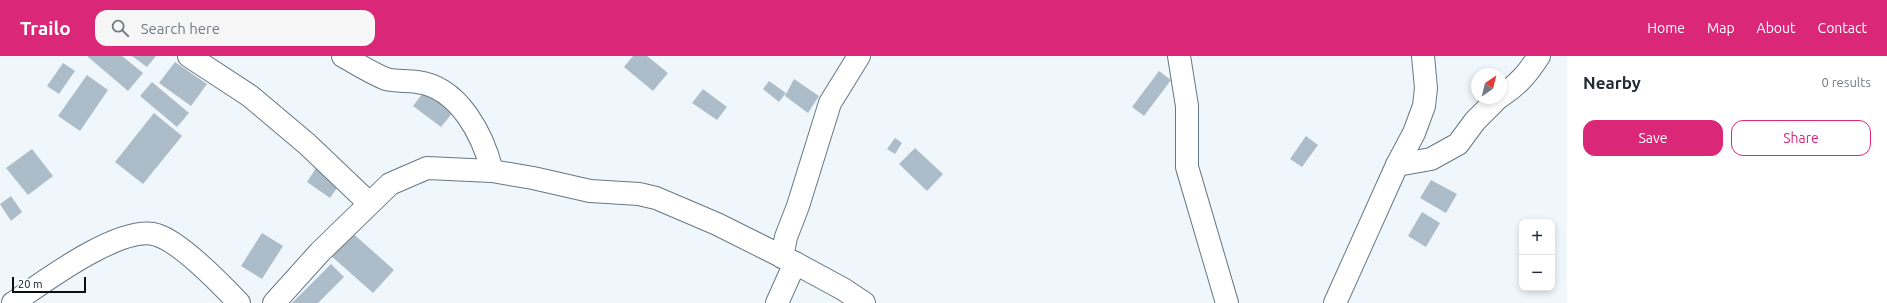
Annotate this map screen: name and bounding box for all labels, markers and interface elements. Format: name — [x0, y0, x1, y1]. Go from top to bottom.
search box — [95, 10, 375, 46]
text: Trailo — [20, 17, 71, 39]
icon: search — [109, 17, 131, 39]
text: Search here — [141, 20, 220, 37]
text: Home — [1647, 20, 1685, 36]
text: Map — [1707, 20, 1735, 36]
text: About — [1757, 20, 1796, 36]
text: Contact — [1818, 20, 1867, 36]
north arrow — [1471, 68, 1507, 104]
text: Nearby — [1583, 73, 1641, 92]
text: 0 results — [1821, 75, 1871, 89]
button: Save — [1583, 120, 1723, 156]
button: Share — [1731, 120, 1871, 156]
map controls — [1519, 219, 1555, 291]
button: + — [1519, 219, 1555, 255]
button: − — [1519, 255, 1555, 291]
scale bar — [12, 275, 86, 294]
text: 20 m — [18, 278, 42, 290]

